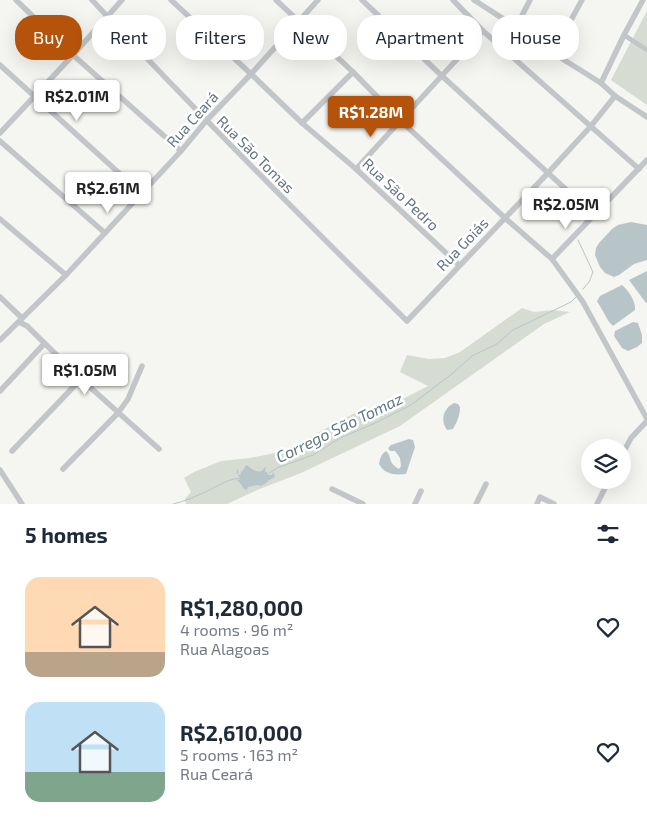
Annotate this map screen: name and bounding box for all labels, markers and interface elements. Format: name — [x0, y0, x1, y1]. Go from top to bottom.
chip: Buy — [15, 15, 82, 60]
chip: Rent — [92, 15, 166, 60]
chip: Filters — [176, 15, 264, 60]
chip: New — [274, 15, 347, 60]
chip: Apartment — [357, 15, 482, 60]
chip: House — [492, 15, 579, 60]
pin: R$2.01M — [31, 80, 123, 122]
text: R$2.01M — [45, 86, 109, 105]
street label: Rua Ceará — [162, 88, 222, 150]
pin: R$1.28M — [325, 96, 417, 138]
text: R$1.28M — [339, 102, 403, 121]
street label: Rua São Tomas — [214, 112, 298, 196]
street label: Rua São Pedro — [359, 154, 443, 234]
pin: R$2.61M — [62, 172, 154, 214]
text: R$2.61M — [76, 178, 140, 197]
pin: R$2.05M — [520, 188, 612, 230]
text: R$2.05M — [533, 194, 599, 213]
street label: Rua Goiás — [432, 214, 492, 274]
pin: R$1.05M — [39, 354, 131, 396]
text: R$1.05M — [53, 360, 117, 379]
water label: Corrego São Tomaz — [272, 388, 406, 466]
map controls — [581, 439, 631, 489]
button: layers — [581, 439, 631, 489]
icon: filters — [594, 520, 622, 548]
text: 5 homes — [25, 522, 108, 547]
text: R$1,280,000 — [180, 595, 303, 620]
icon: home — [65, 597, 125, 657]
icon: heart — [594, 613, 622, 641]
text: 4 rooms · 96 m² — [180, 620, 293, 639]
text: Rua Alagoas — [180, 639, 269, 658]
text: R$2,610,000 — [180, 720, 303, 745]
icon: home — [65, 722, 125, 782]
icon: heart — [594, 738, 622, 766]
text: 5 rooms · 163 m² — [180, 745, 298, 764]
text: Rua Ceará — [180, 764, 253, 783]

